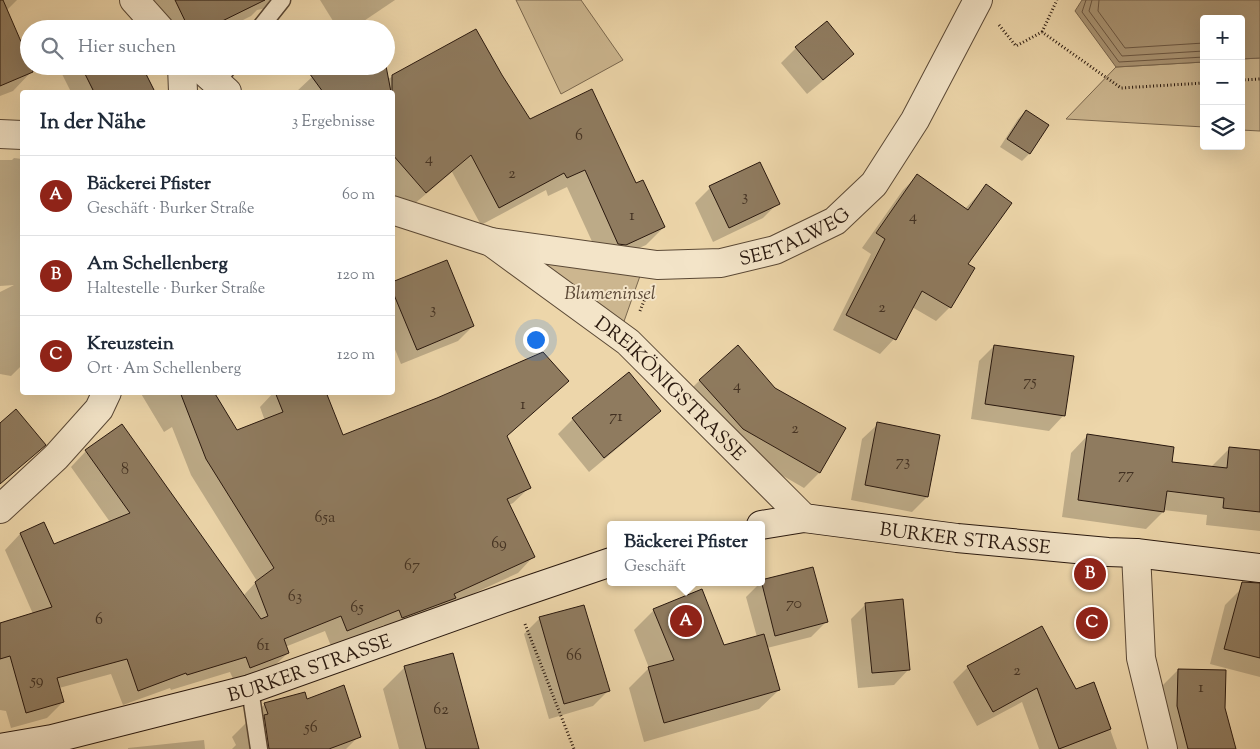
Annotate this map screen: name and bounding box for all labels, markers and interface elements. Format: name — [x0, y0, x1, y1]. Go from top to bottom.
map controls — [1200, 15, 1245, 150]
button: + — [1200, 15, 1245, 60]
search box — [20, 20, 395, 75]
icon: search — [38, 34, 66, 62]
text: Hier suchen — [78, 34, 176, 61]
button: − — [1200, 60, 1245, 105]
button: layers — [1200, 105, 1245, 150]
text: In der Nähe — [40, 108, 146, 138]
text: 3 Ergebnisse — [292, 111, 375, 134]
house number: 6 — [575, 125, 583, 148]
house number: 4 — [425, 148, 433, 171]
house number: 2 — [508, 163, 516, 186]
text: Bäckerei Pfister — [87, 171, 211, 198]
text: A — [50, 184, 63, 207]
text: 60 m — [342, 184, 375, 207]
house number: 3 — [742, 186, 748, 209]
text: Geschäft · Burker Straße — [87, 198, 254, 221]
street label: SEETALWEG — [737, 202, 857, 274]
house number: 1 — [629, 205, 635, 228]
house number: 4 — [909, 206, 917, 229]
text: Am Schellenberg — [87, 251, 228, 278]
text: B — [51, 264, 61, 287]
text: 120 m — [337, 264, 375, 287]
text: Haltestelle · Burker Straße — [87, 278, 265, 301]
park label: Blumeninsel — [564, 281, 656, 308]
house number: 2 — [878, 297, 886, 320]
house number: 3 — [430, 299, 436, 322]
street label: DREIKÖNIGSTRASSE — [588, 311, 751, 468]
your location — [523, 327, 549, 353]
text: Kreuzstein — [87, 331, 174, 358]
text: C — [50, 344, 62, 367]
text: 120 m — [337, 344, 375, 367]
text: Ort · Am Schellenberg — [87, 358, 241, 381]
house number: 75 — [1023, 371, 1037, 394]
house number: 4 — [733, 375, 741, 398]
house number: 1 — [520, 394, 526, 417]
house number: 71 — [609, 406, 623, 429]
house number: 2 — [791, 418, 799, 441]
house number: 73 — [896, 451, 910, 474]
house number: 8 — [121, 459, 129, 482]
house number: 77 — [1118, 464, 1134, 487]
house number: 65a — [315, 507, 336, 530]
street label: BURKER STRASSE — [878, 517, 1052, 563]
popup — [607, 521, 765, 586]
text: Bäckerei Pfister — [624, 529, 748, 556]
house number: 69 — [491, 533, 507, 556]
house number: 67 — [404, 555, 420, 578]
pin: B — [1074, 555, 1106, 593]
text: Geschäft — [624, 556, 686, 579]
house number: 63 — [288, 586, 302, 609]
house number: 70 — [786, 593, 802, 616]
house number: 65 — [350, 597, 364, 620]
pin: A — [670, 602, 702, 640]
pin: C — [1076, 604, 1108, 642]
house number: 6 — [95, 609, 103, 632]
street label: BURKER STRASSE — [225, 629, 396, 710]
house number: 61 — [256, 635, 270, 658]
house number: 66 — [566, 645, 582, 668]
house number: 2 — [1013, 660, 1021, 683]
house number: 59 — [29, 670, 44, 693]
house number: 1 — [1198, 677, 1204, 700]
house number: 62 — [433, 699, 449, 722]
house number: 56 — [303, 717, 318, 740]

